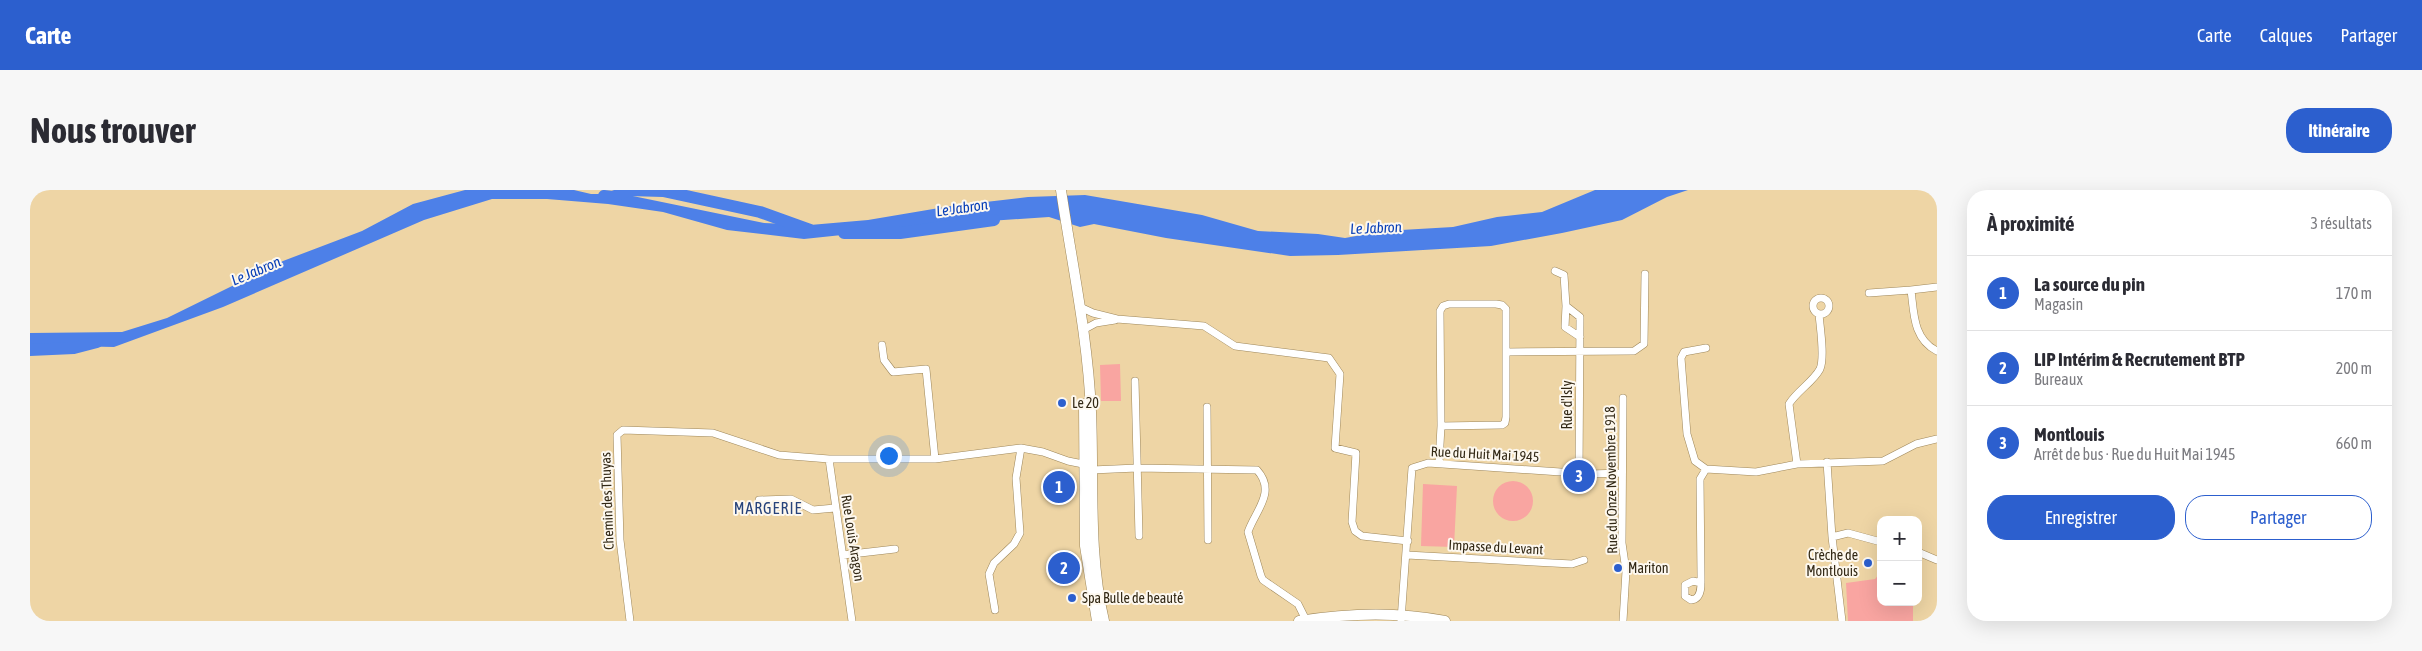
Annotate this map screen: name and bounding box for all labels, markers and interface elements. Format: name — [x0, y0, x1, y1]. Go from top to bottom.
text: Carte — [25, 22, 71, 49]
text: Carte — [2197, 25, 2232, 46]
text: Calques — [2260, 25, 2313, 46]
text: Partager — [2341, 25, 2397, 46]
button: Itinéraire — [2286, 108, 2392, 153]
text: Nous trouver — [30, 110, 195, 150]
water label: Le Jabron — [935, 195, 989, 220]
text: À proximité — [1987, 211, 2075, 235]
text: 3 résultats — [2310, 214, 2372, 232]
water label: Le Jabron — [1350, 218, 1402, 237]
water label: Le Jabron — [229, 253, 283, 288]
text: La source du pin — [2034, 273, 2145, 295]
text: 1 — [1999, 284, 2007, 302]
text: 170 m — [2336, 284, 2372, 302]
text: Magasin — [2034, 295, 2083, 313]
text: LIP Intérim & Recrutement BTP — [2034, 348, 2245, 370]
text: 2 — [1999, 359, 2007, 377]
text: 200 m — [2336, 359, 2372, 377]
text: Bureaux — [2034, 370, 2083, 388]
street label: Rue d'Isly — [1559, 380, 1575, 429]
place label: Le 20 — [1072, 395, 1099, 411]
marker: Le 20 — [1056, 397, 1068, 409]
street label: Rue du Onze Novembre 1918 — [1602, 406, 1620, 554]
text: Montlouis — [2034, 423, 2104, 445]
text: 3 — [1999, 434, 2007, 452]
text: 660 m — [2336, 434, 2372, 452]
your location — [876, 443, 902, 469]
street label: Rue du Huit Mai 1945 — [1430, 443, 1540, 465]
text: Arrêt de bus · Rue du Huit Mai 1945 — [2034, 445, 2235, 463]
street label: Chemin des Thuyas — [597, 452, 617, 550]
pin: 3 — [1563, 457, 1595, 495]
pin: 1 — [1043, 468, 1075, 506]
street label: Rue Louis Aragon — [838, 494, 868, 582]
button: Enregistrer — [1987, 495, 2175, 540]
button: Partager — [2185, 495, 2372, 540]
district label: MARGERIE — [734, 499, 802, 517]
map controls — [1877, 516, 1922, 606]
button: + — [1877, 516, 1922, 561]
street label: Impasse du Levant — [1448, 537, 1544, 557]
place label: Crèche de Montlouis — [1806, 547, 1858, 579]
pin: 2 — [1048, 549, 1080, 587]
marker: Crèche de Montlouis — [1862, 557, 1874, 569]
place label: Mariton — [1628, 560, 1669, 576]
button: − — [1877, 561, 1922, 606]
marker: Mariton — [1612, 562, 1624, 574]
place label: Spa Bulle de beauté — [1082, 590, 1183, 606]
marker: Spa Bulle de beauté — [1066, 592, 1078, 604]

